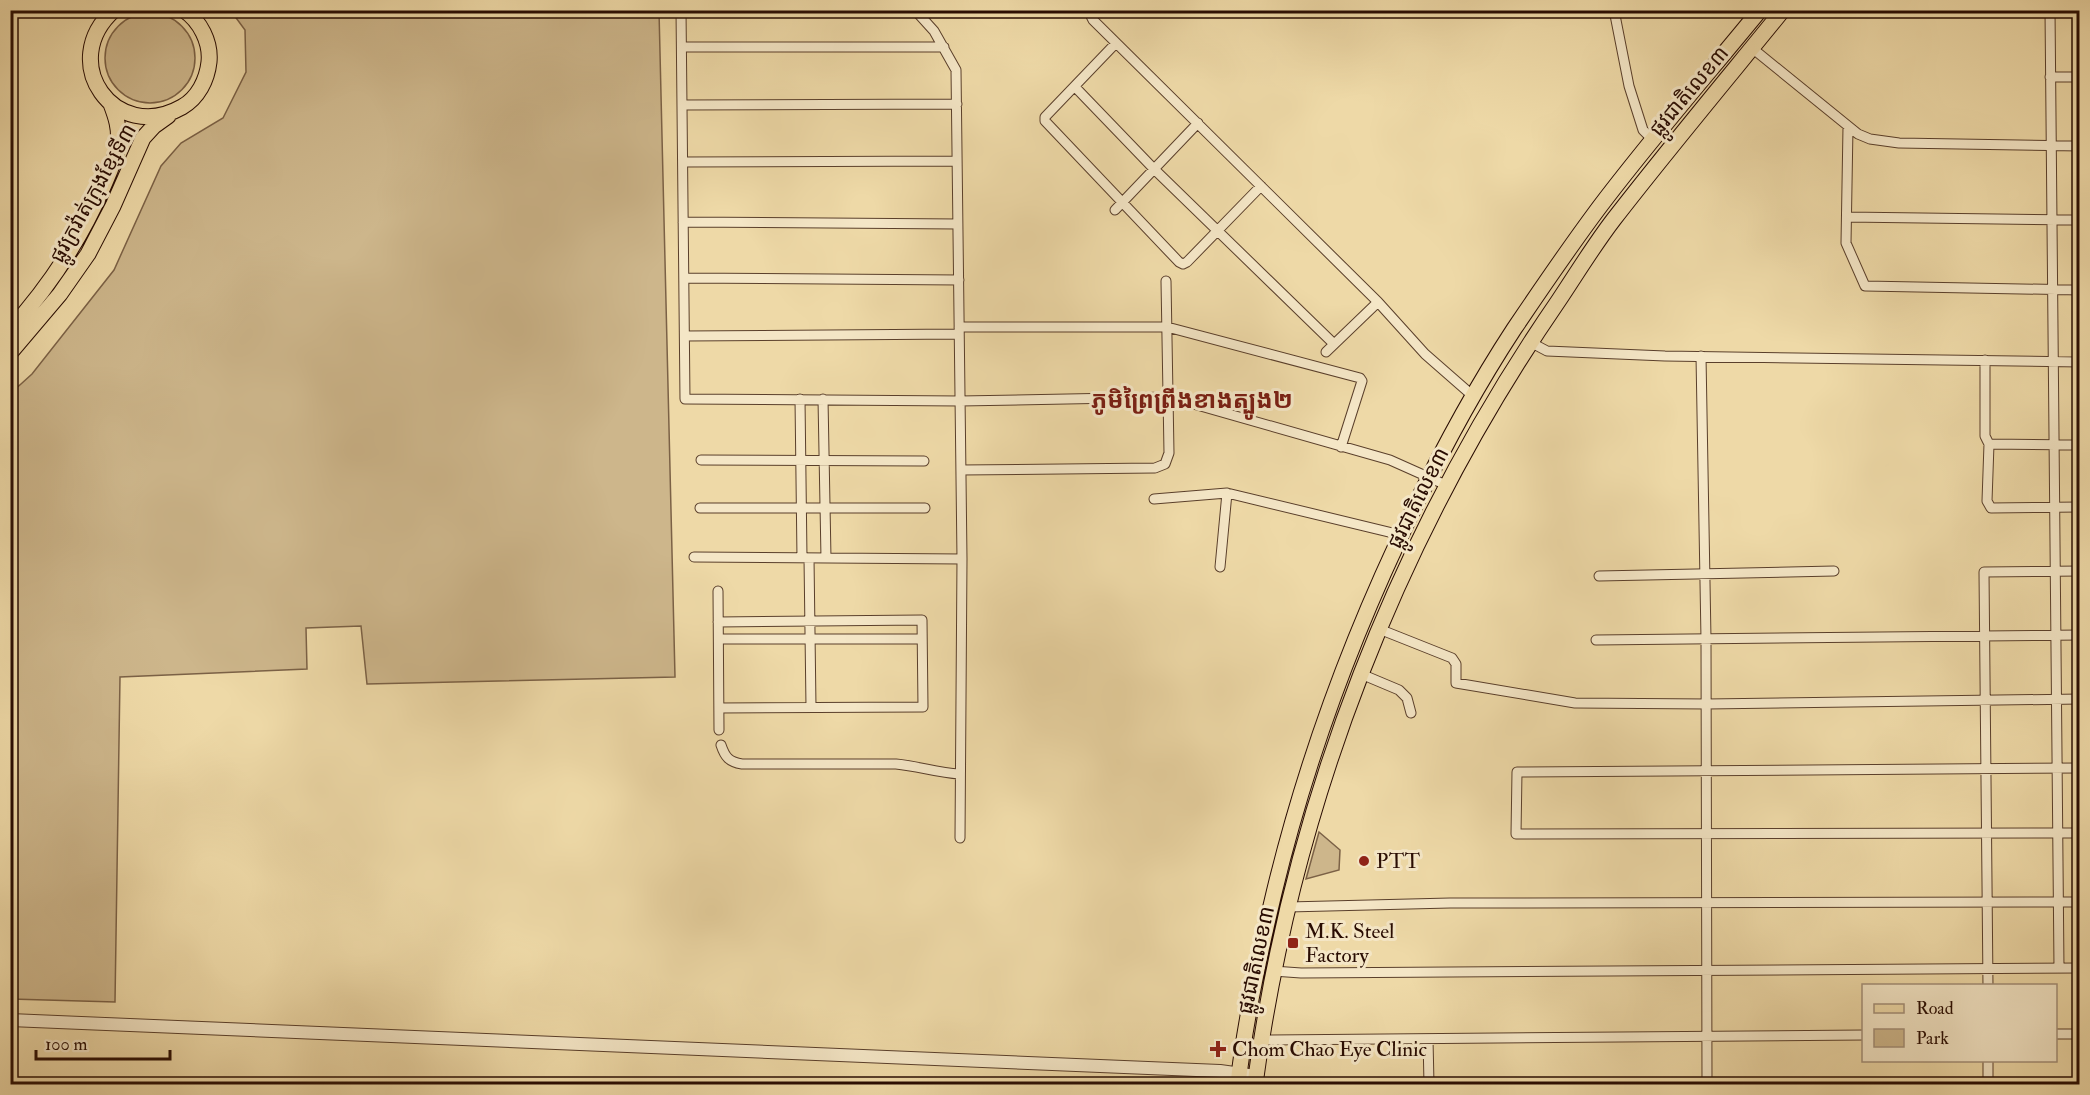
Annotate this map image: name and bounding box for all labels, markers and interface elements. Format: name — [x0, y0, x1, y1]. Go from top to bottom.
street label: ផ្លូវជាតិលេខ៣ — [1644, 41, 1739, 145]
street label: ផ្លូវក្រវ៉ាត់ក្រុងខ្សែទី៣ — [44, 119, 147, 270]
district label: ភូមិព្រៃព្រីងខាងត្បូង២ — [1091, 385, 1293, 420]
street label: ផ្លូវជាតិលេខ៣ — [1381, 443, 1460, 556]
place label: PTT — [1376, 848, 1421, 875]
marker: PTT — [1357, 854, 1371, 868]
street label: ផ្លូវជាតិលេខ៣ — [1232, 904, 1286, 1018]
place label: M.K. Steel Factory — [1305, 918, 1395, 969]
marker: M.K. Steel Factory — [1286, 936, 1300, 950]
legend — [1862, 984, 2057, 1062]
text: Road — [1916, 997, 1954, 1020]
scale bar — [36, 1023, 170, 1061]
text: Park — [1916, 1027, 1949, 1050]
text: 100 m — [45, 1033, 88, 1056]
place label: Chom Chao Eye Clinic — [1232, 1036, 1428, 1063]
marker: Chom Chao Eye Clinic — [1209, 1040, 1227, 1058]

